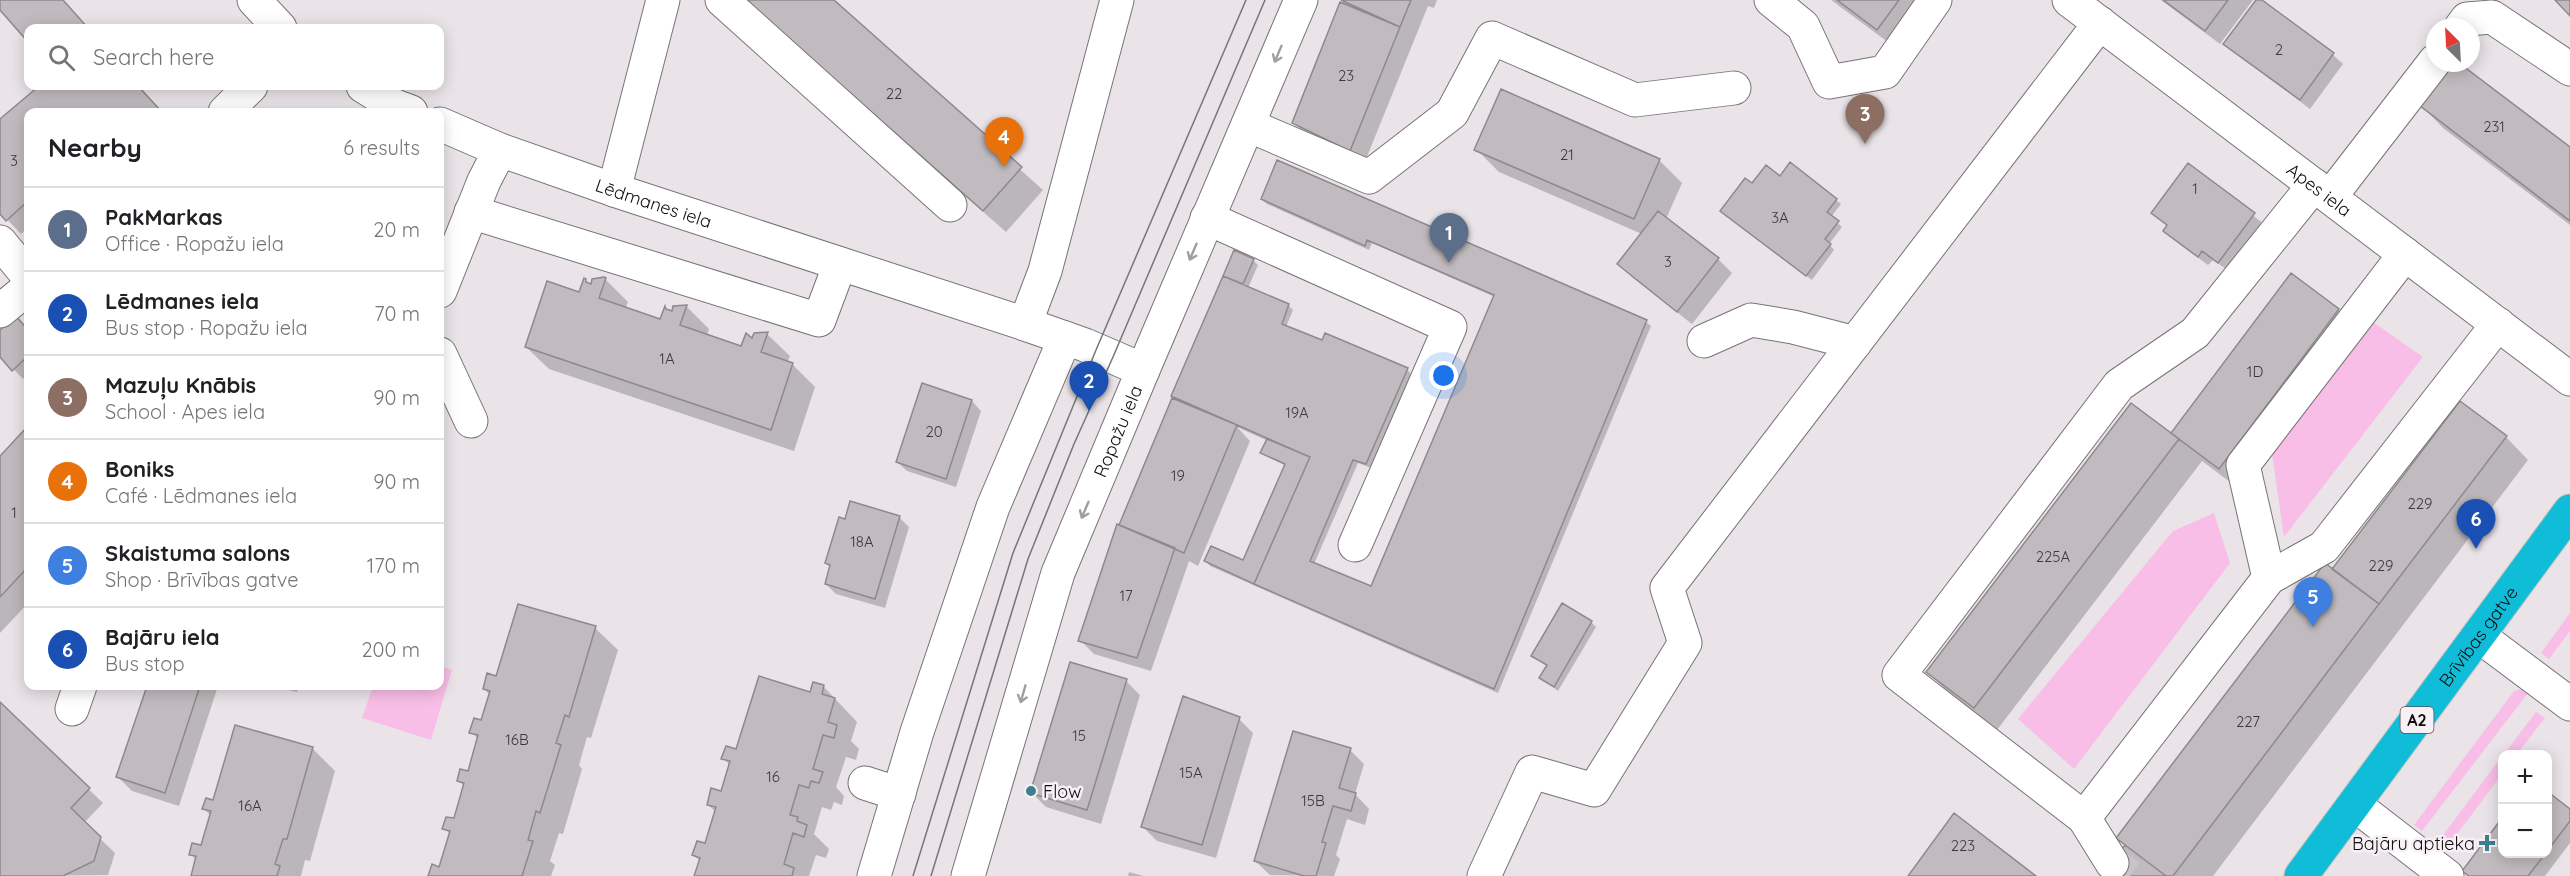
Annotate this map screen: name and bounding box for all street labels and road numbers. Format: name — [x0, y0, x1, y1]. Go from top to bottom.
street label: Apes iela — [2282, 158, 2356, 221]
street label: Lēdmanes iela — [593, 173, 715, 233]
street label: Ropažu iela — [1088, 382, 1147, 480]
street label: Brīvības gatve — [2433, 581, 2522, 691]
road number: A2 — [2400, 707, 2434, 733]

